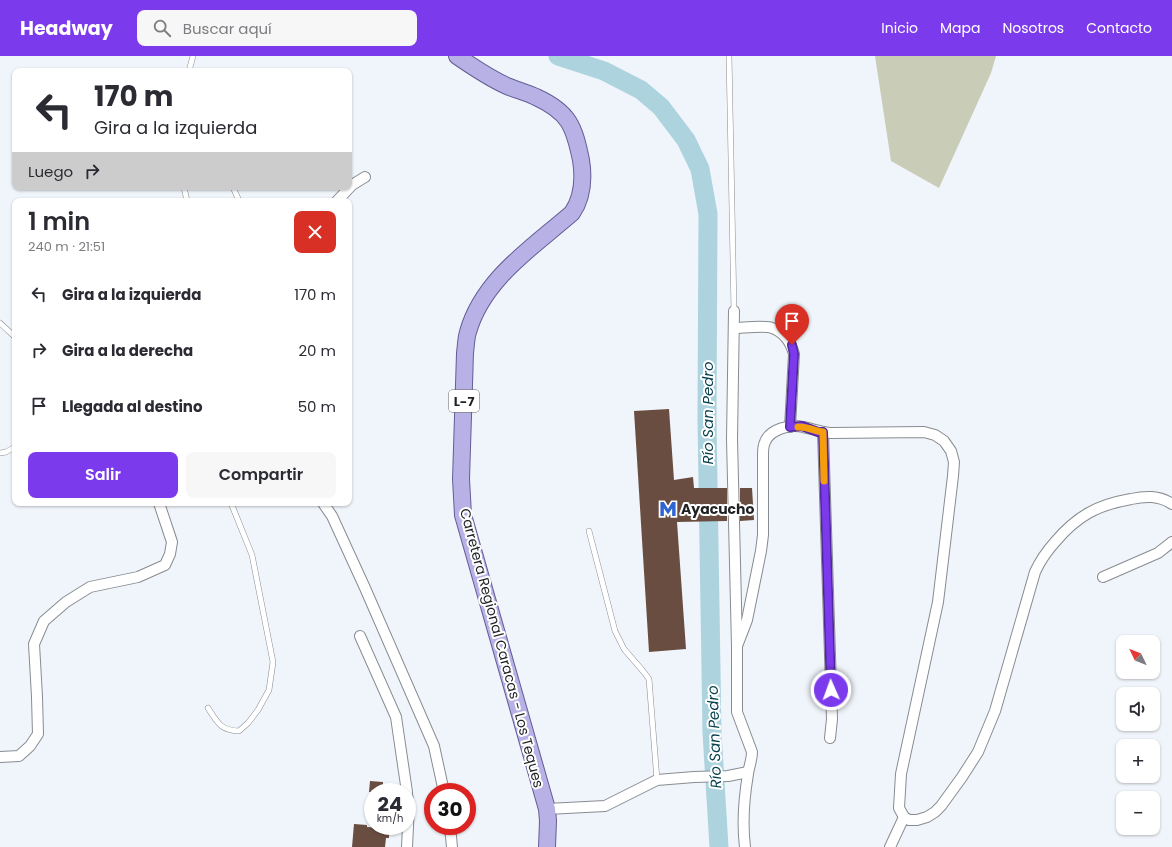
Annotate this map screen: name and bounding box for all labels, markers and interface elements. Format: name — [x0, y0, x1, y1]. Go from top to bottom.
search box — [137, 10, 417, 46]
text: Headway — [20, 15, 113, 42]
icon: search — [151, 17, 173, 39]
text: Buscar aquí — [183, 18, 272, 39]
text: Inicio — [881, 18, 918, 38]
text: Mapa — [940, 18, 981, 38]
text: Nosotros — [1003, 18, 1064, 38]
text: Contacto — [1086, 18, 1152, 38]
text: 170 m — [94, 77, 173, 116]
icon: left — [28, 84, 80, 136]
text: Gira a la izquierda — [94, 115, 257, 140]
icon: right — [81, 160, 103, 182]
text: Luego — [28, 161, 73, 182]
text: 1 min — [28, 205, 90, 238]
button: close — [294, 211, 336, 253]
text: 240 m · 21:51 — [28, 237, 105, 256]
icon: left — [28, 283, 50, 305]
text: Gira a la izquierda — [62, 284, 201, 305]
text: 170 m — [294, 284, 336, 305]
pin — [775, 304, 809, 345]
icon: arrive — [781, 310, 803, 332]
icon: right — [28, 339, 50, 361]
text: Gira a la derecha — [62, 340, 193, 361]
text: 20 m — [298, 340, 336, 361]
water label: Río San Pedro — [697, 361, 718, 465]
road number: L-7 — [449, 390, 479, 412]
icon: arrive — [28, 395, 50, 417]
text: Llegada al destino — [62, 396, 203, 417]
text: 50 m — [298, 396, 336, 417]
button: Salir — [28, 452, 178, 498]
button: Compartir — [186, 452, 336, 498]
metro station icon: Ayacucho — [658, 499, 678, 519]
place label: Ayacucho — [681, 499, 754, 519]
street label: Carretera Regional Caracas - Los Teques — [455, 506, 549, 790]
north arrow — [1116, 635, 1160, 679]
map controls — [1116, 635, 1160, 835]
position arrow — [810, 669, 852, 711]
water label: Río San Pedro — [702, 685, 726, 789]
button: sound — [1116, 687, 1160, 731]
button: + — [1116, 739, 1160, 783]
speed limit sign: 30 — [424, 783, 476, 835]
text: 24 — [378, 790, 402, 818]
button: − — [1116, 791, 1160, 835]
text: km/h — [377, 811, 403, 826]

